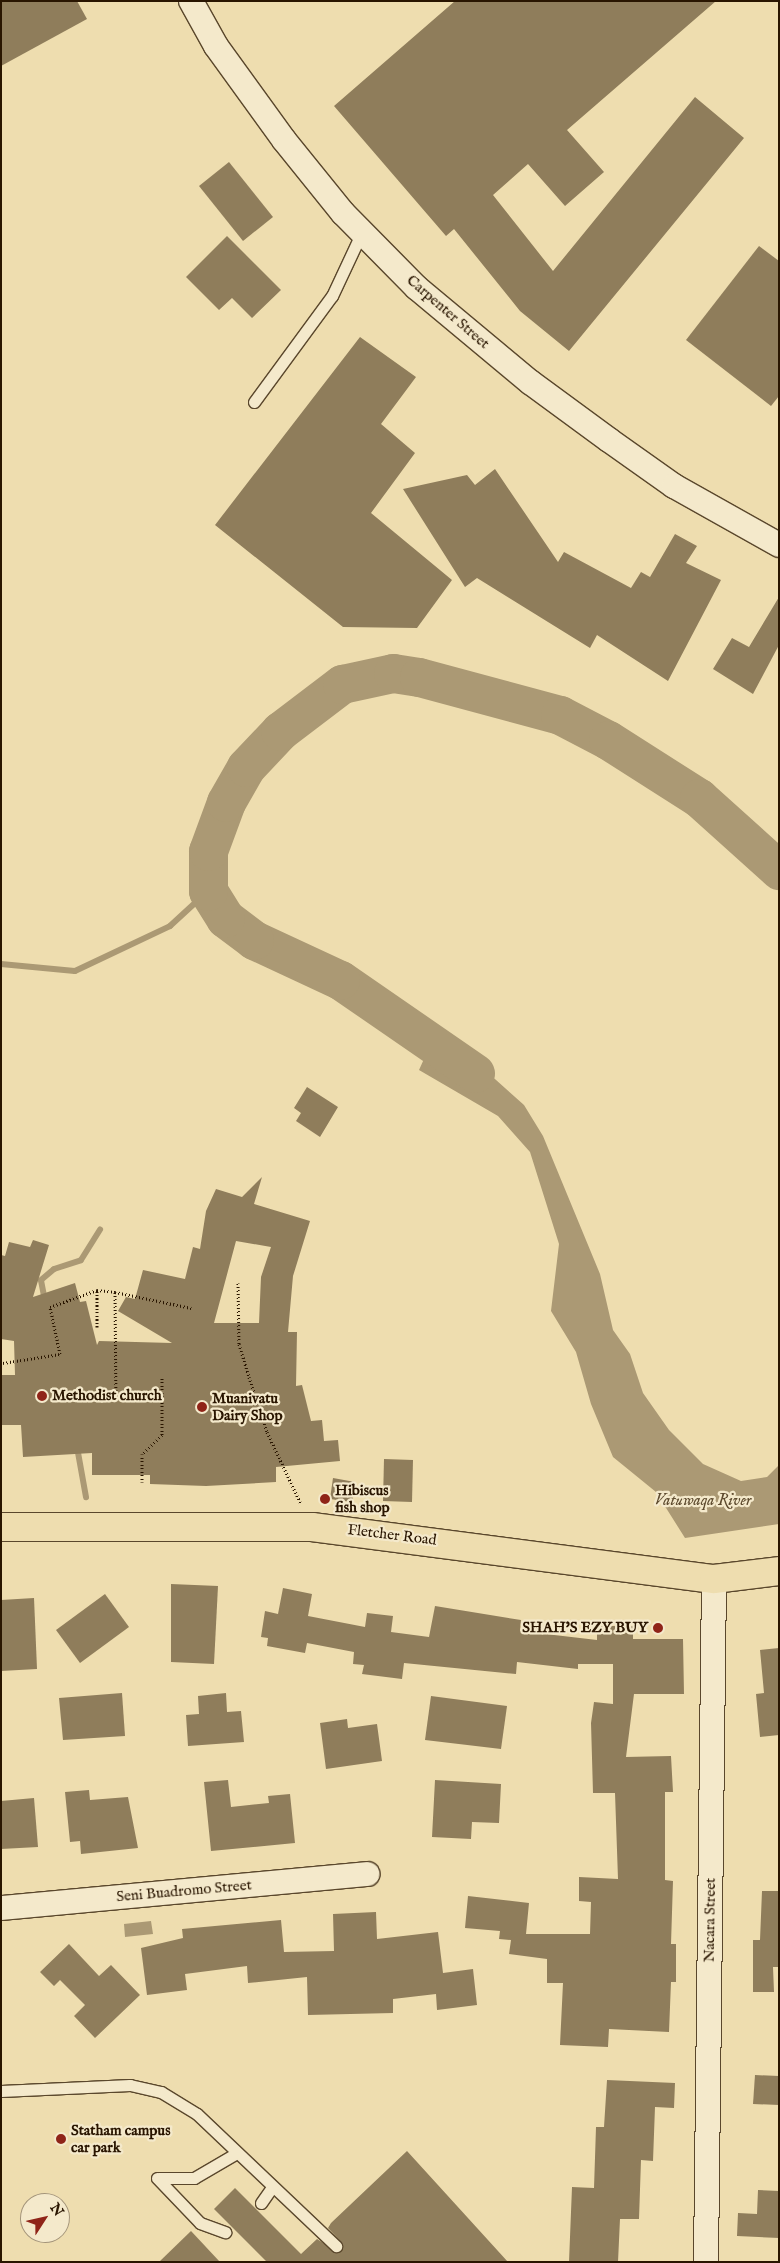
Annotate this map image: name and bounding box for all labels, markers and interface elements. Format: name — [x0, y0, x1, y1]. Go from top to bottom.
street label: Carpenter Street — [403, 271, 493, 353]
place label: Methodist church — [52, 1387, 162, 1405]
place label: Muanivatu Dairy Shop — [212, 1389, 283, 1424]
marker: Methodist church — [36, 1390, 48, 1402]
marker: Muanivatu Dairy Shop — [196, 1401, 208, 1413]
place label: Hibiscus fish shop — [335, 1481, 390, 1516]
water label: Vatuwaqa River — [655, 1491, 751, 1511]
marker: Hibiscus fish shop — [319, 1493, 331, 1505]
street label: Fletcher Road — [346, 1521, 438, 1549]
place label: SHAH'S EZY BUY — [522, 1619, 648, 1637]
marker: SHAH'S EZY BUY — [652, 1622, 664, 1634]
street label: Seni Buadromo Street — [116, 1876, 252, 1906]
street label: Nacara Street — [700, 1878, 720, 1962]
place label: Statham campus car park — [71, 2121, 170, 2156]
marker: Statham campus car park — [55, 2133, 67, 2145]
north arrow — [20, 2193, 70, 2243]
text: N — [46, 2200, 67, 2220]

